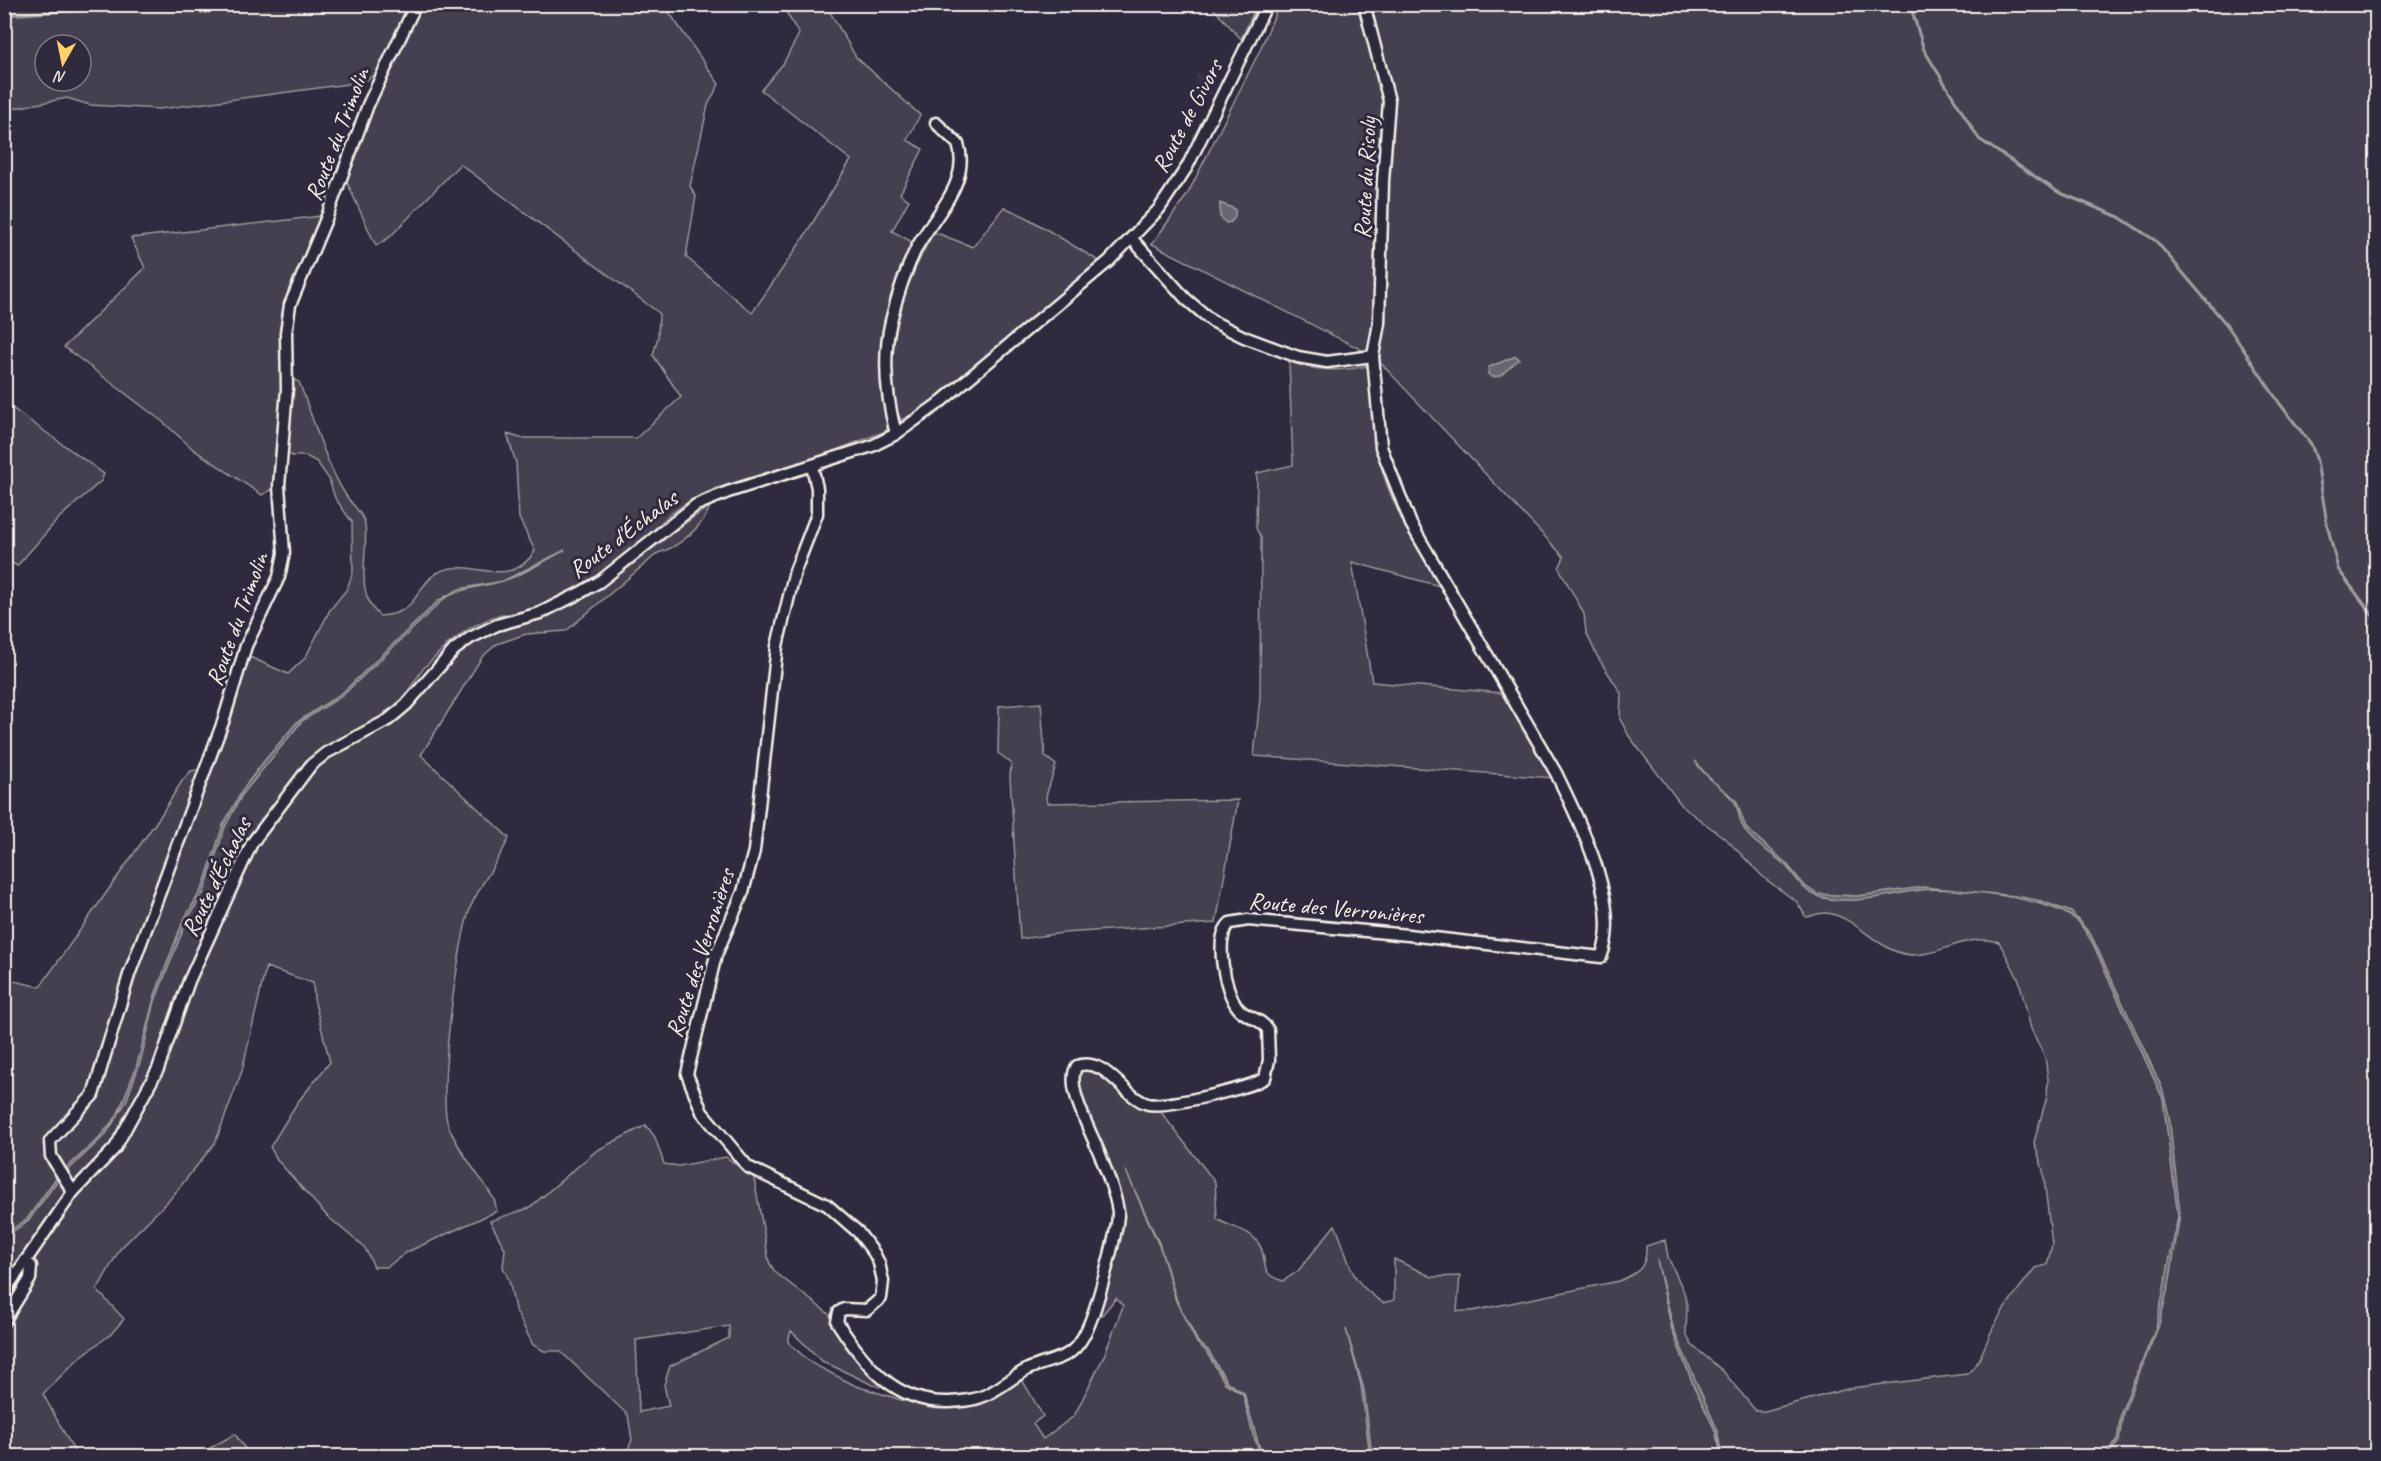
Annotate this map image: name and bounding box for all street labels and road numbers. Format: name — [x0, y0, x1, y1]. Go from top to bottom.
street label: Route de Givors — [1145, 53, 1230, 178]
street label: Route du Trimolin — [298, 62, 376, 205]
street label: Route du Risoly — [1347, 115, 1383, 240]
street label: Route d'Échalas — [563, 482, 686, 585]
street label: Route du Trimolin — [199, 547, 275, 690]
street label: Route d'Échalas — [174, 810, 259, 941]
street label: Route des Verronières — [659, 863, 742, 1041]
street label: Route des Verronières — [1247, 885, 1426, 931]

